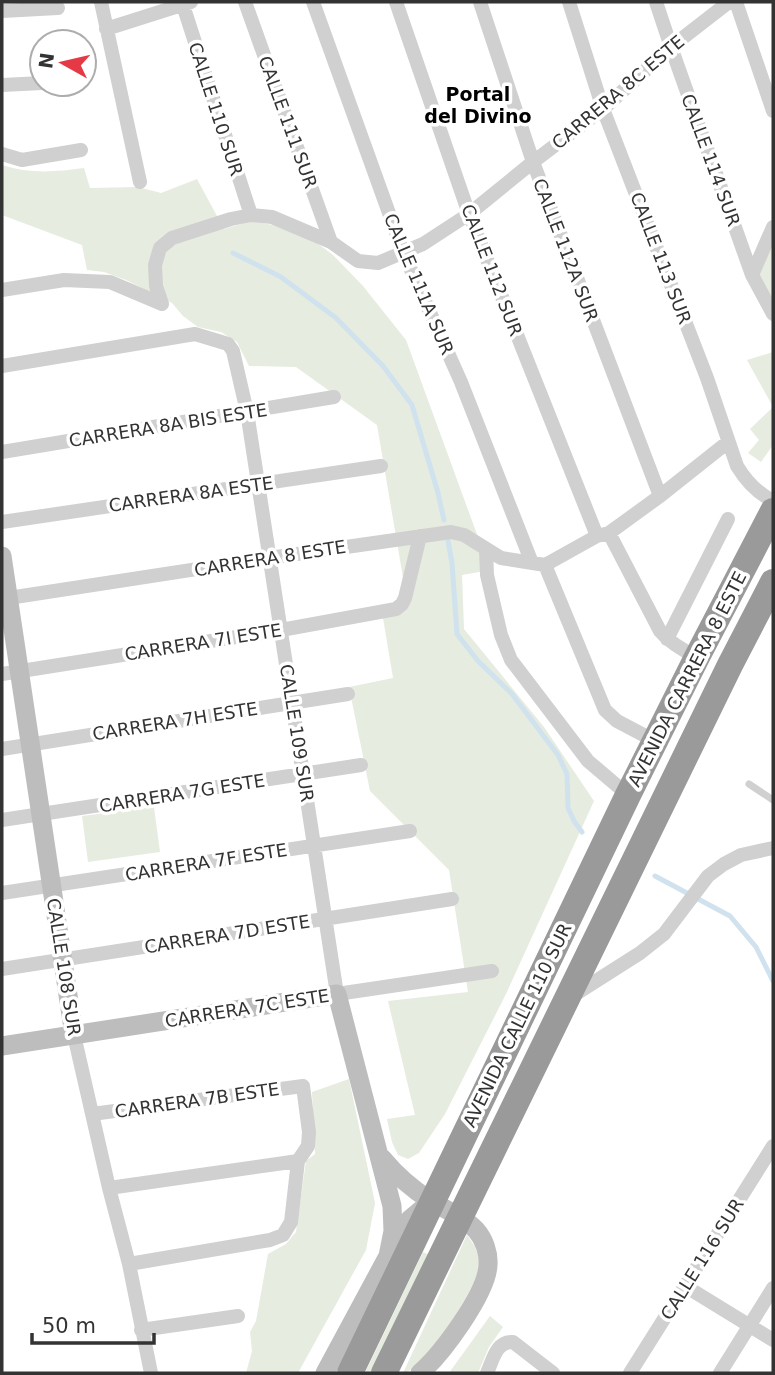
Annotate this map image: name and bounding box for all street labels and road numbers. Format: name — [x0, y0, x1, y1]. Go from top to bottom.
street label: CARRERA 8C ESTE — [548, 31, 688, 153]
street label: CALLE 110 SUR — [185, 40, 247, 178]
street label: CALLE 111 SUR — [254, 53, 322, 191]
street label: CALLE 114 SUR — [677, 91, 745, 229]
street label: CALLE 112A SUR — [529, 175, 603, 325]
street label: CALLE 113 SUR — [626, 189, 696, 327]
street label: CALLE 112 SUR — [457, 201, 527, 339]
street label: CALLE 111A SUR — [380, 210, 458, 358]
street label: CARRERA 8A BIS ESTE — [67, 399, 269, 451]
street label: CARRERA 8A ESTE — [107, 472, 275, 516]
street label: CARRERA 8 ESTE — [193, 536, 347, 580]
street label: AVENIDA CARRERA 8 ESTE — [623, 568, 751, 790]
street label: CARRERA 7I ESTE — [123, 619, 283, 665]
street label: CALLE 109 SUR — [276, 663, 318, 803]
street label: CARRERA 7H ESTE — [91, 698, 259, 744]
street label: CARRERA 7G ESTE — [98, 770, 266, 816]
street label: CARRERA 7F ESTE — [123, 839, 289, 885]
street label: CALLE 108 SUR — [43, 897, 85, 1037]
street label: CARRERA 7D ESTE — [143, 911, 311, 957]
street label: AVENIDA CALLE 110 SUR — [458, 920, 576, 1130]
street label: CARRERA 7C ESTE — [163, 985, 331, 1031]
street label: CARRERA 7B ESTE — [113, 1078, 281, 1122]
street label: CALLE 116 SUR — [656, 1194, 748, 1324]

